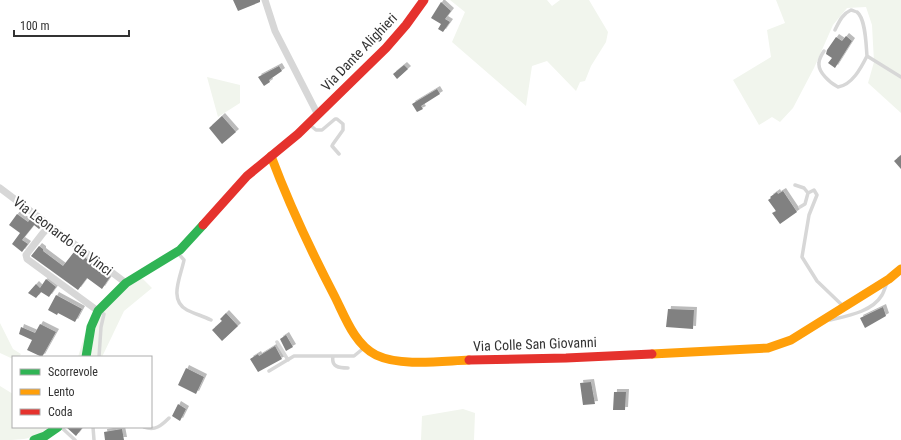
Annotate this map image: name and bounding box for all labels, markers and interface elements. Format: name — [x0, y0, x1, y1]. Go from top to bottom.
street label: Via Dante Alighieri — [318, 10, 400, 94]
scale bar — [14, 12, 129, 38]
text: 100 m — [20, 19, 50, 33]
street label: Via Leonardo da Vinci — [10, 193, 116, 279]
street label: Via Colle San Giovanni — [473, 334, 597, 354]
legend — [12, 356, 152, 428]
text: Scorrevole — [48, 365, 98, 379]
text: Lento — [48, 385, 75, 399]
text: Coda — [48, 405, 73, 419]

